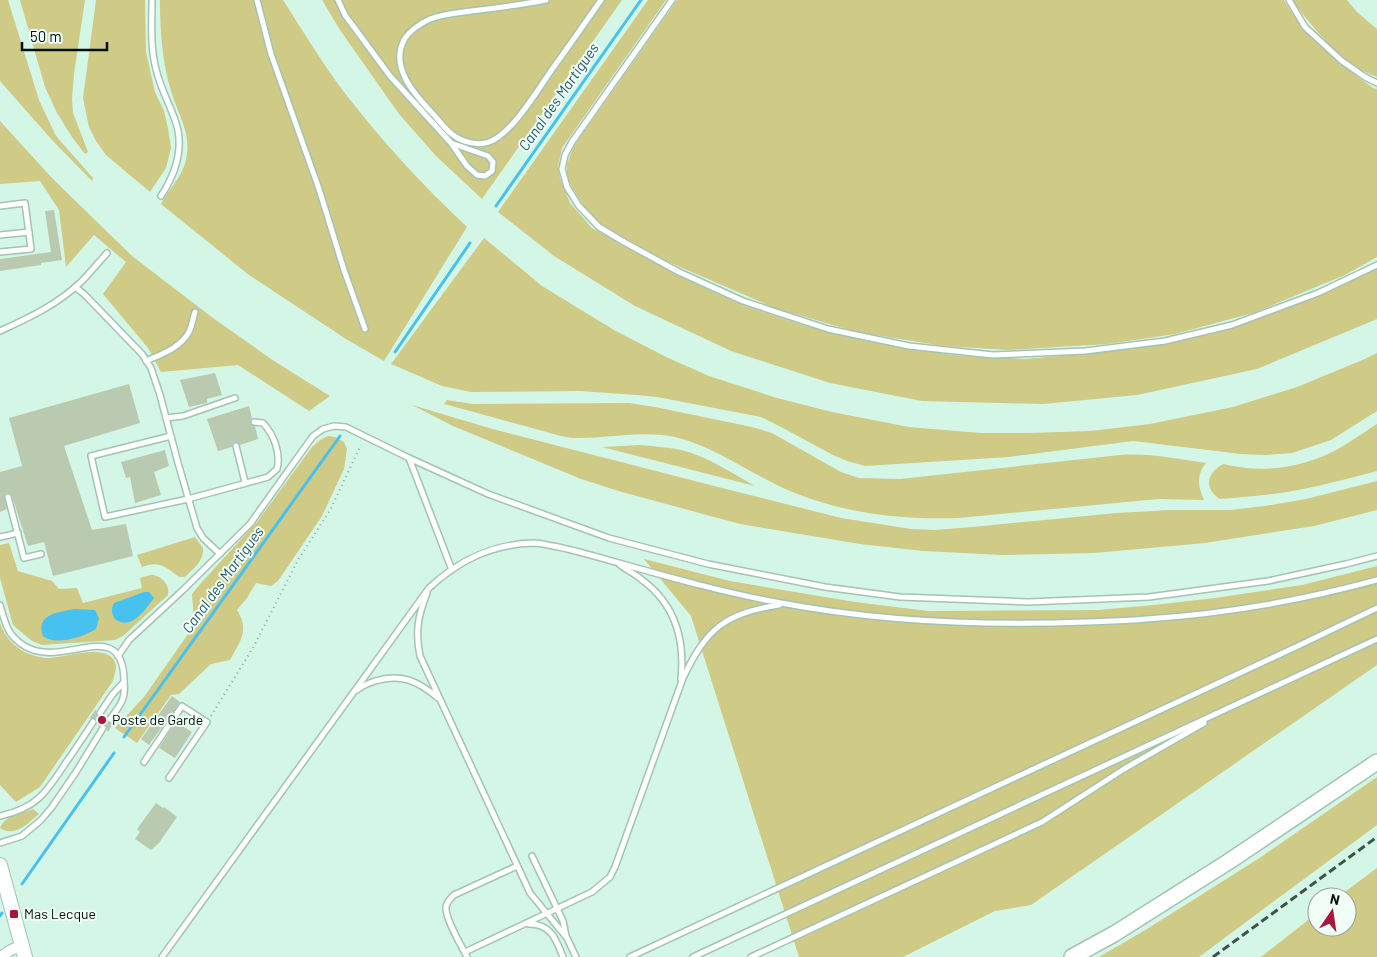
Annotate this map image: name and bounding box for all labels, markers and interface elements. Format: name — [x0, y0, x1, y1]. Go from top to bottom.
scale bar — [22, 20, 108, 52]
text: 50 m — [30, 27, 62, 45]
water label: Canal des Martigues — [514, 39, 602, 154]
water label: Canal des Martigues — [178, 523, 267, 636]
place label: Poste de Garde — [112, 711, 203, 728]
marker: Poste de Garde — [96, 714, 108, 726]
north arrow — [1307, 887, 1357, 937]
text: N — [1329, 890, 1341, 908]
place label: Mas Lecque — [24, 905, 96, 922]
marker: Mas Lecque — [8, 908, 20, 920]

